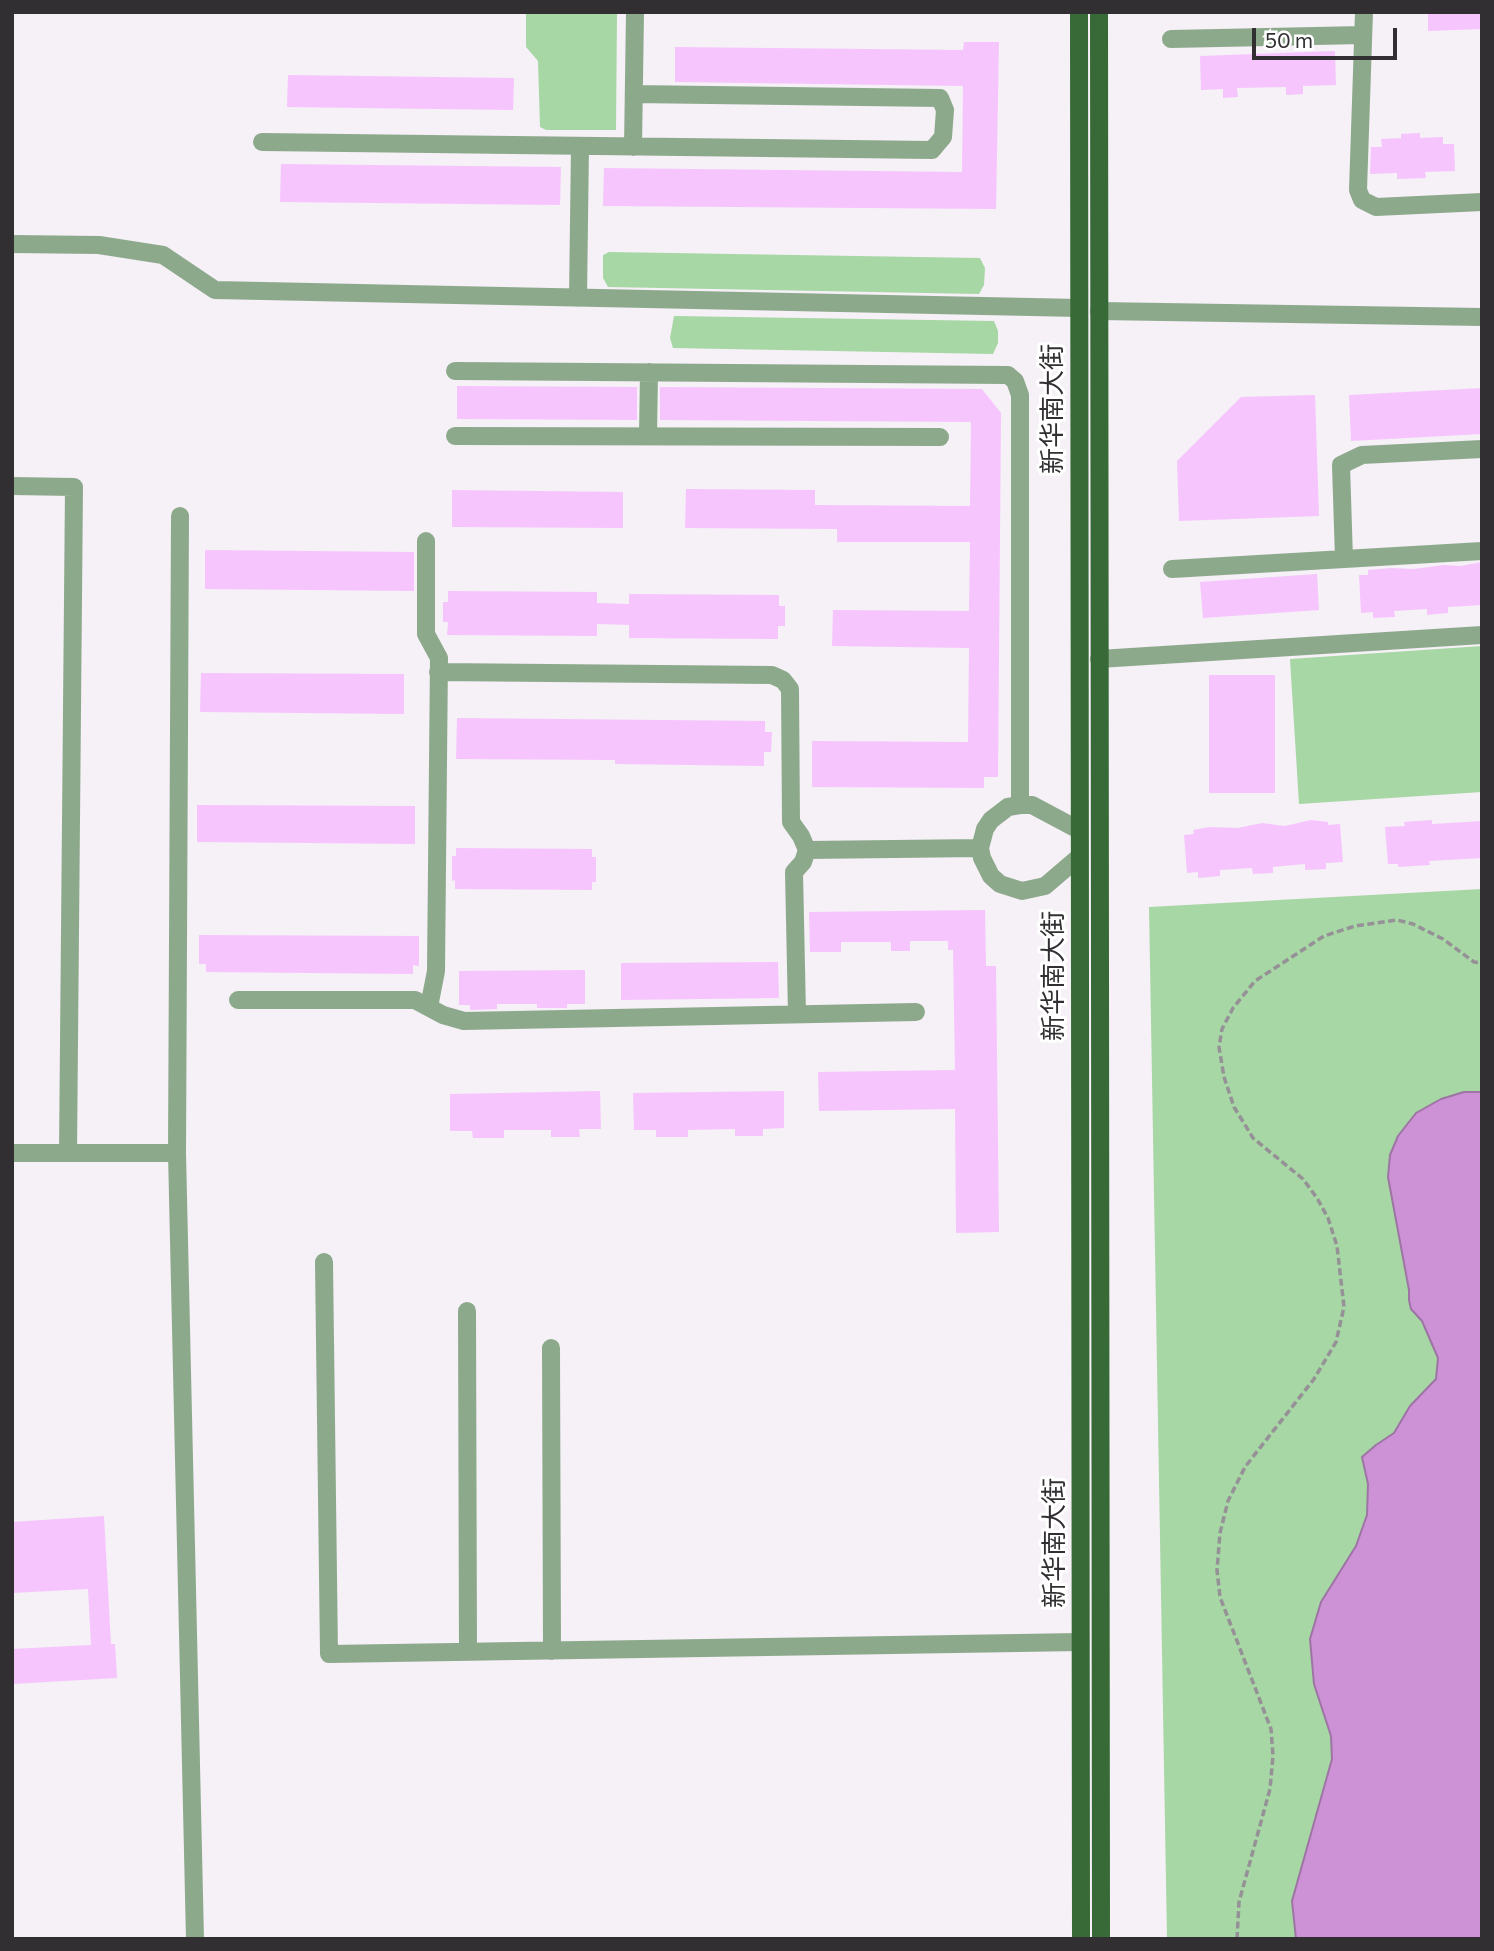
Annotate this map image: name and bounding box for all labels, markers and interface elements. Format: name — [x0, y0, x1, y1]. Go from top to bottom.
scale bar — [1256, 14, 1401, 58]
text: 50 m — [1265, 27, 1313, 52]
street label: 新华南大街 — [1036, 344, 1068, 474]
street label: 新华南大街 — [1037, 911, 1069, 1041]
street label: 新华南大街 — [1038, 1478, 1070, 1608]

